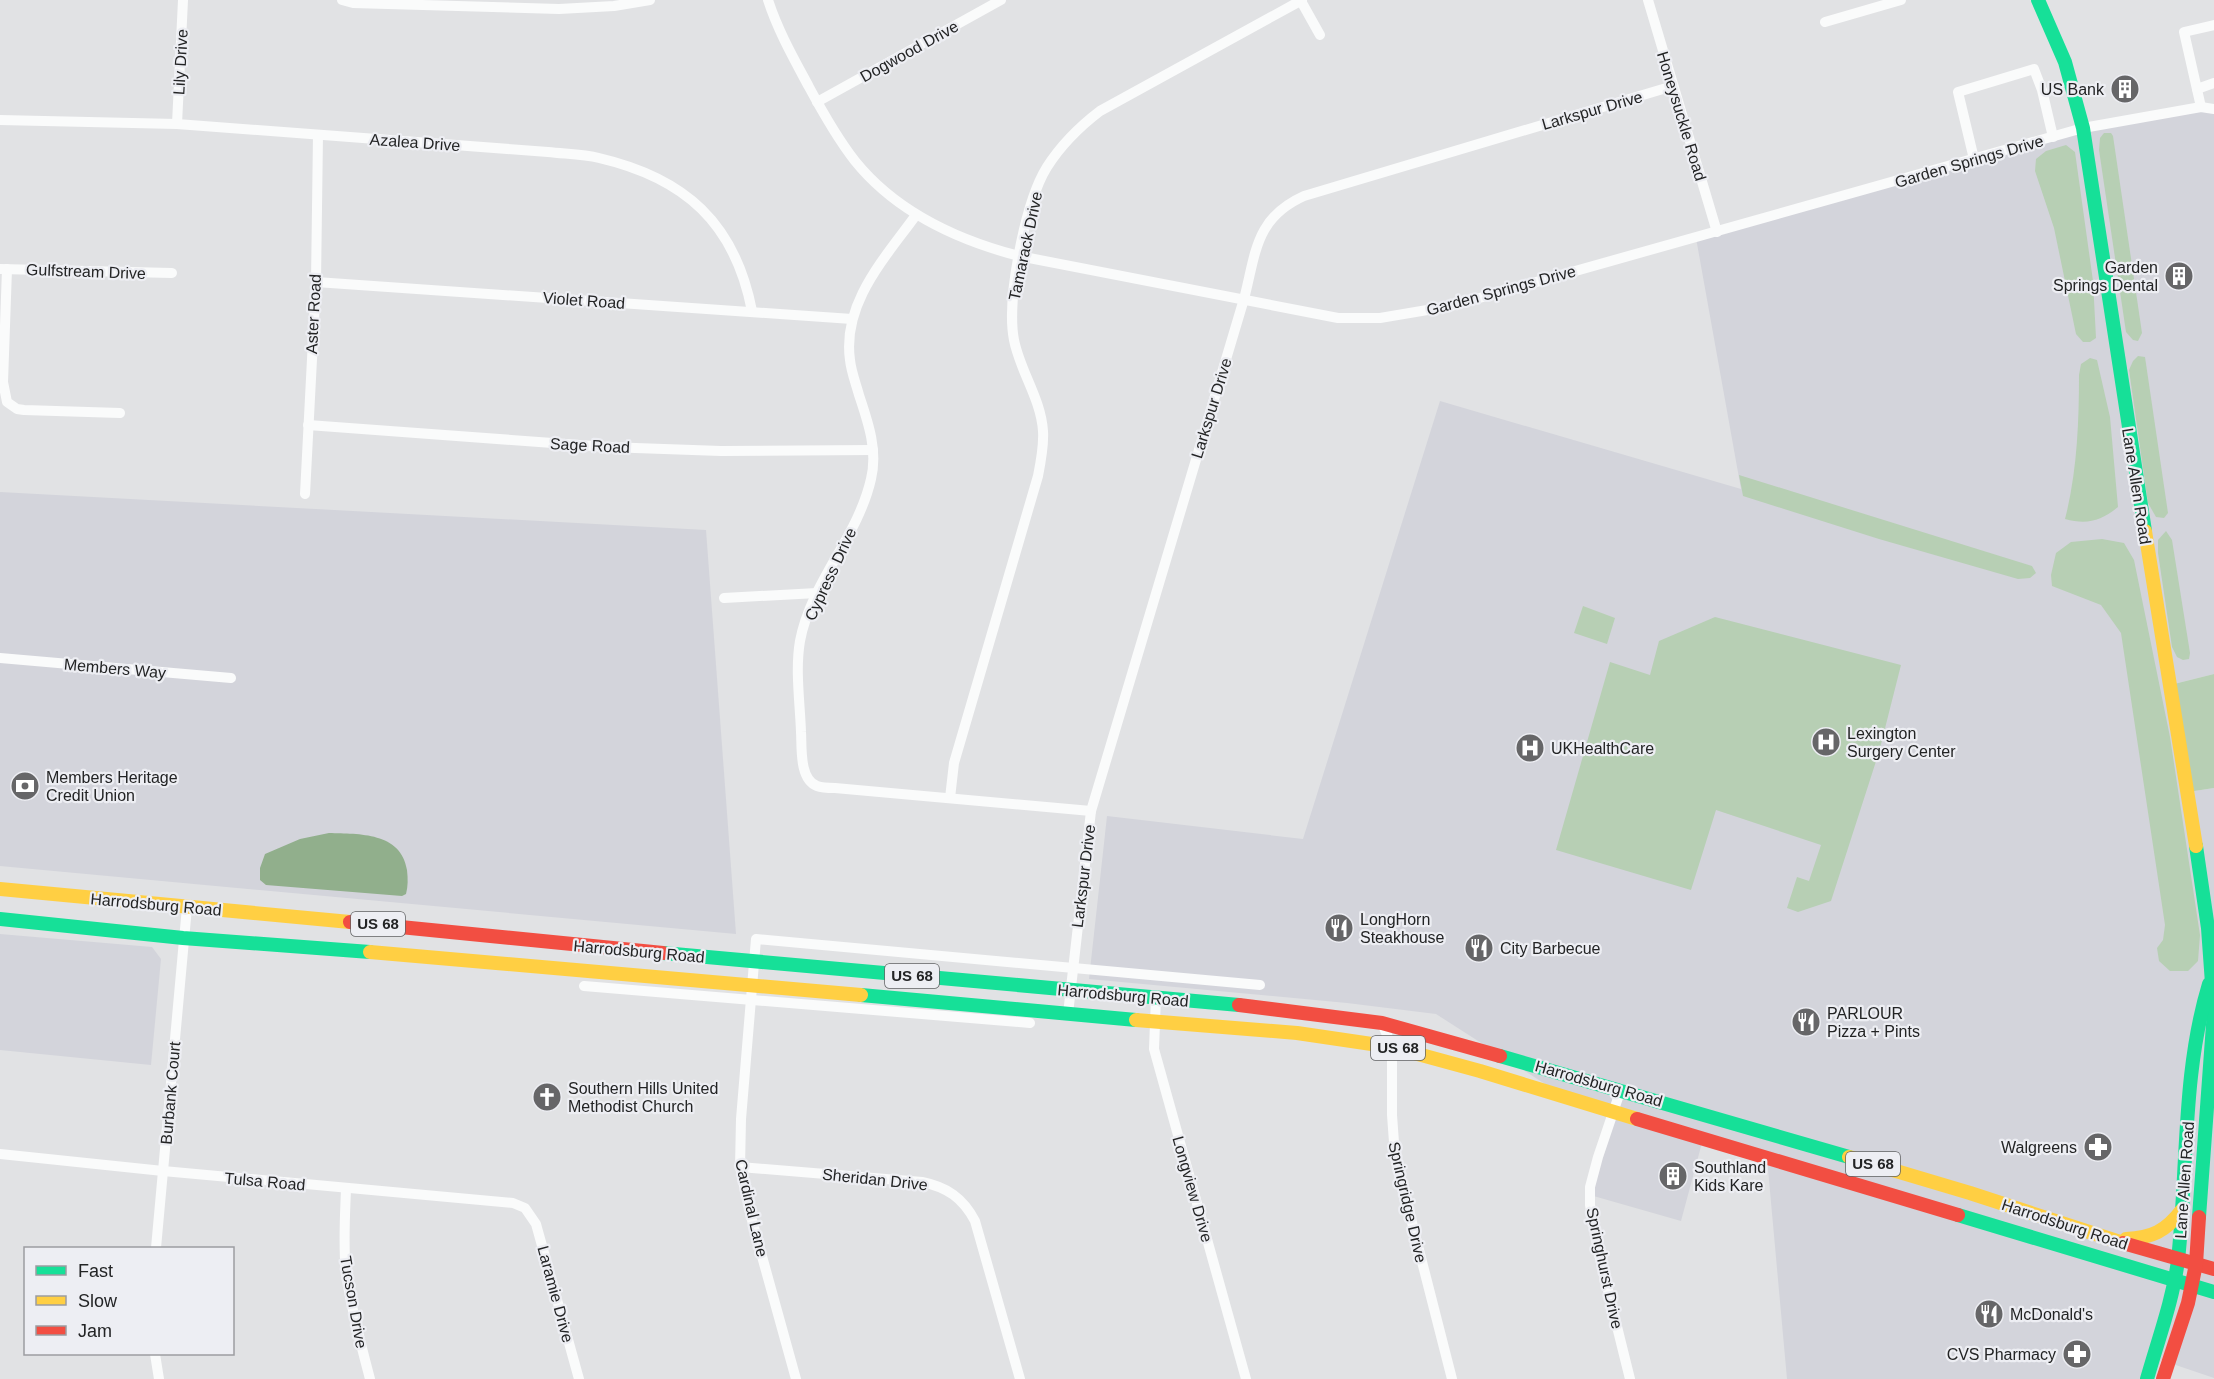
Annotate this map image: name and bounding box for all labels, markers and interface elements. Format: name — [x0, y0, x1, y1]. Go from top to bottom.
street label: Dogwood Drive — [857, 17, 961, 85]
street label: Lily Drive — [170, 29, 191, 95]
street label: Honeysuckle Road — [1654, 49, 1709, 183]
building icon: US Bank — [2109, 73, 2141, 105]
place label: US Bank — [2041, 81, 2105, 98]
street label: Larkspur Drive — [1540, 88, 1645, 133]
street label: Azalea Drive — [369, 131, 461, 154]
street label: Garden Springs Drive — [1893, 132, 2046, 191]
street label: Tamarack Drive — [1006, 190, 1045, 302]
place label: Garden Springs Dental — [2053, 259, 2158, 294]
building icon: Garden Springs Dental — [2163, 260, 2195, 292]
street label: Gulfstream Drive — [26, 261, 146, 282]
street label: Garden Springs Drive — [1425, 262, 1578, 319]
street label: Aster Road — [303, 274, 324, 354]
street label: Violet Road — [542, 289, 626, 312]
street label: Larkspur Drive — [1188, 356, 1235, 460]
street label: Lane Allen Road — [2119, 427, 2154, 545]
street label: Sage Road — [550, 435, 630, 456]
street label: Cypress Drive — [802, 525, 859, 623]
street label: Members Way — [63, 656, 167, 681]
place label: Lexington Surgery Center — [1847, 725, 1956, 760]
hospital icon: Lexington Surgery Center — [1810, 726, 1842, 758]
hospital icon: UKHealthCare — [1514, 732, 1546, 764]
place label: UKHealthCare — [1551, 740, 1654, 757]
place label: Members Heritage Credit Union — [46, 769, 178, 804]
bank icon: Members Heritage Credit Union — [9, 770, 41, 802]
street label: Larkspur Drive — [1069, 823, 1098, 929]
street label: Harrodsburg Road — [90, 890, 222, 919]
place label: LongHorn Steakhouse — [1360, 911, 1445, 946]
road number: US 68 — [351, 912, 405, 936]
restaurant icon: LongHorn Steakhouse — [1323, 912, 1355, 944]
restaurant icon: City Barbecue — [1463, 932, 1495, 964]
street label: Harrodsburg Road — [573, 937, 705, 966]
place label: City Barbecue — [1500, 940, 1601, 957]
road number: US 68 — [885, 964, 939, 988]
street label: Harrodsburg Road — [1057, 981, 1189, 1010]
place label: PARLOUR Pizza + Pints — [1827, 1005, 1920, 1040]
restaurant icon: PARLOUR Pizza + Pints — [1790, 1006, 1822, 1038]
road number: US 68 — [1371, 1036, 1425, 1060]
street label: Burbank Court — [158, 1040, 184, 1145]
street label: Harrodsburg Road — [1533, 1057, 1664, 1110]
place label: Southern Hills United Methodist Church — [568, 1080, 718, 1115]
church icon: Southern Hills United Methodist Church — [531, 1081, 563, 1113]
street label: Lane Allen Road — [2172, 1121, 2197, 1239]
pharmacy icon: Walgreens — [2082, 1131, 2114, 1163]
street label: Longview Drive — [1169, 1134, 1216, 1244]
place label: Walgreens — [2001, 1139, 2077, 1156]
street label: Springridge Drive — [1385, 1140, 1430, 1264]
road number: US 68 — [1846, 1152, 1900, 1176]
street label: Cardinal Lane — [732, 1158, 771, 1259]
place label: Southland Kids Kare — [1694, 1159, 1766, 1194]
building icon: Southland Kids Kare — [1657, 1160, 1689, 1192]
street label: Sheridan Drive — [821, 1166, 929, 1193]
street label: Tulsa Road — [224, 1169, 306, 1194]
street label: Harrodsburg Road — [2000, 1196, 2130, 1253]
street label: Springhurst Drive — [1583, 1206, 1626, 1330]
street label: Laramie Drive — [534, 1244, 577, 1345]
legend — [24, 1247, 234, 1355]
street label: Tucson Drive — [337, 1254, 370, 1350]
text: Fast — [78, 1261, 113, 1281]
text: Slow — [78, 1291, 118, 1311]
restaurant icon: McDonald's — [1973, 1298, 2005, 1330]
place label: McDonald's — [2010, 1306, 2093, 1323]
text: Jam — [78, 1321, 112, 1341]
pharmacy icon: CVS Pharmacy — [2061, 1338, 2093, 1370]
place label: CVS Pharmacy — [1947, 1346, 2056, 1363]

